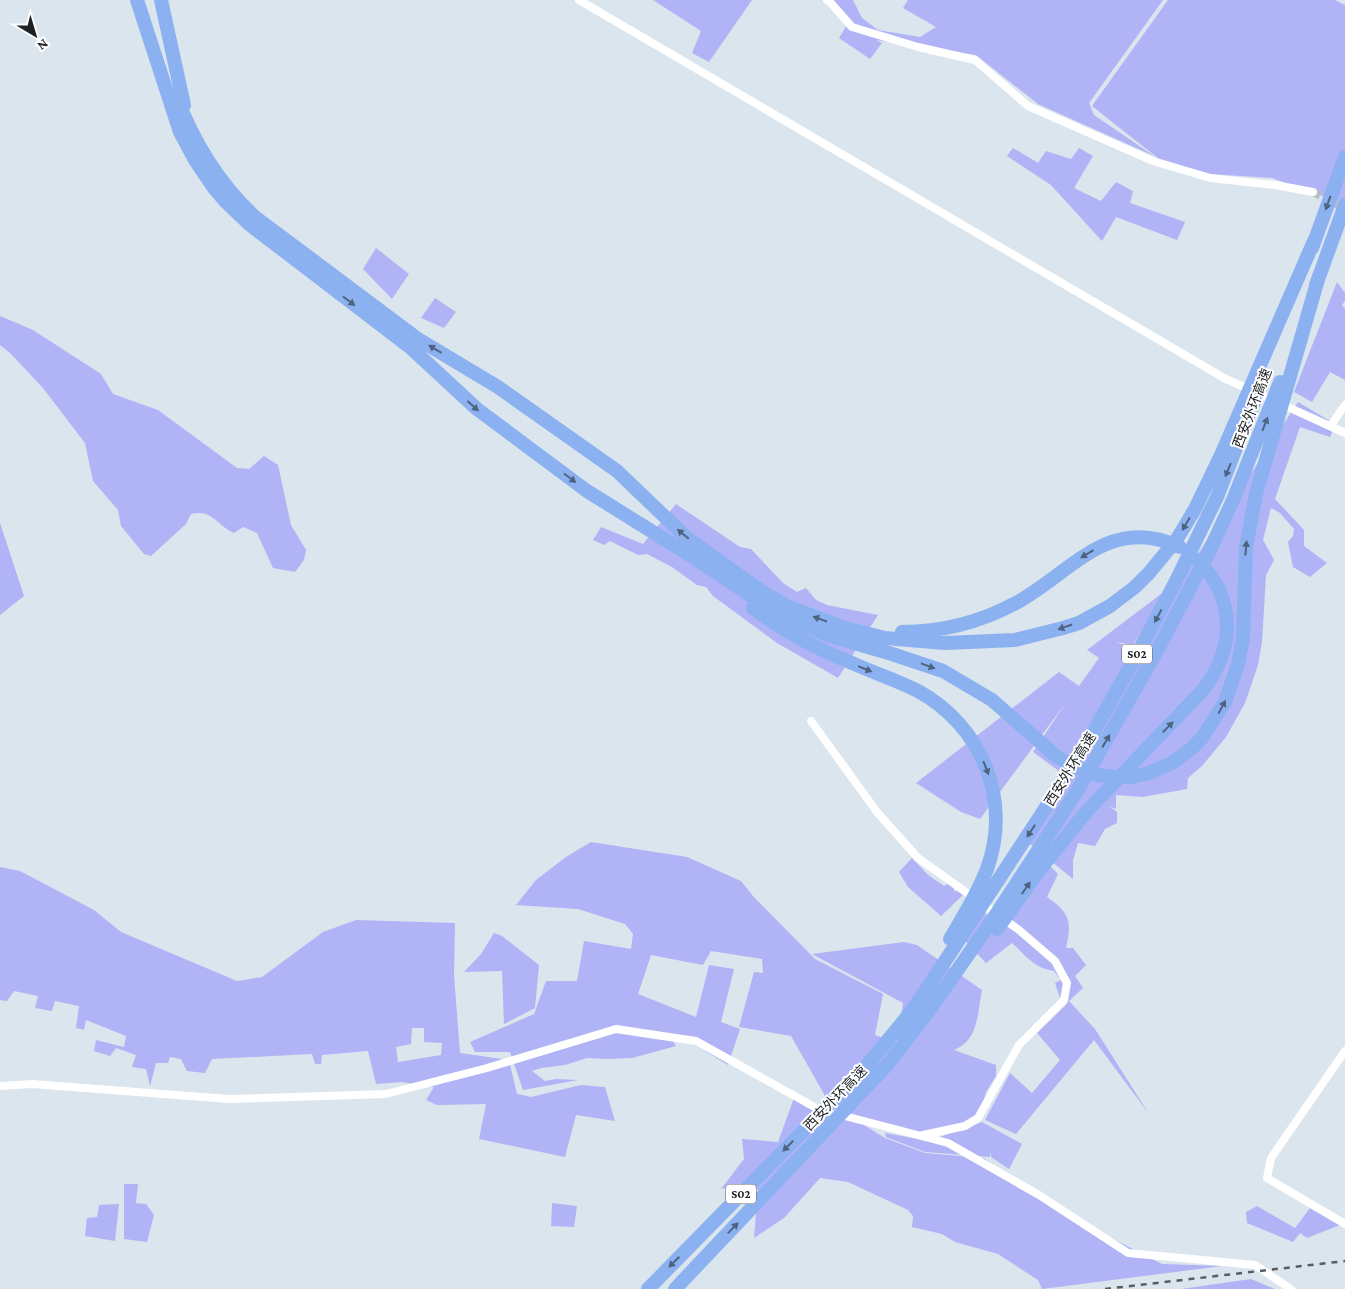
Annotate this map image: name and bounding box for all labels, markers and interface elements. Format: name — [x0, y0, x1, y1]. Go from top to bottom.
north arrow — [10, 10, 60, 60]
text: N — [34, 36, 52, 55]
one-way arrow — [1324, 195, 1331, 210]
one-way arrow — [343, 295, 356, 306]
one-way arrow — [429, 345, 442, 354]
street label: 西安外环高速 — [1229, 366, 1275, 450]
one-way arrow — [467, 400, 479, 412]
one-way arrow — [1261, 417, 1269, 431]
one-way arrow — [1224, 462, 1232, 477]
one-way arrow — [563, 473, 576, 484]
one-way arrow — [1181, 517, 1190, 530]
one-way arrow — [676, 528, 689, 539]
one-way arrow — [1242, 540, 1250, 556]
one-way arrow — [1081, 549, 1094, 559]
one-way arrow — [1154, 609, 1162, 623]
one-way arrow — [812, 615, 827, 623]
one-way arrow — [1057, 624, 1072, 632]
road number: S02 — [1122, 644, 1152, 664]
one-way arrow — [921, 662, 936, 670]
one-way arrow — [858, 665, 873, 673]
one-way arrow — [1218, 699, 1226, 714]
one-way arrow — [1162, 721, 1174, 733]
street label: 西安外环高速 — [1041, 729, 1099, 809]
one-way arrow — [1102, 735, 1111, 748]
one-way arrow — [983, 760, 990, 775]
one-way arrow — [1026, 824, 1035, 838]
one-way arrow — [1021, 882, 1032, 895]
street label: 西安外环高速 — [800, 1062, 870, 1134]
one-way arrow — [782, 1140, 794, 1152]
road number: S02 — [726, 1184, 756, 1204]
one-way arrow — [727, 1223, 739, 1235]
one-way arrow — [668, 1256, 680, 1268]

